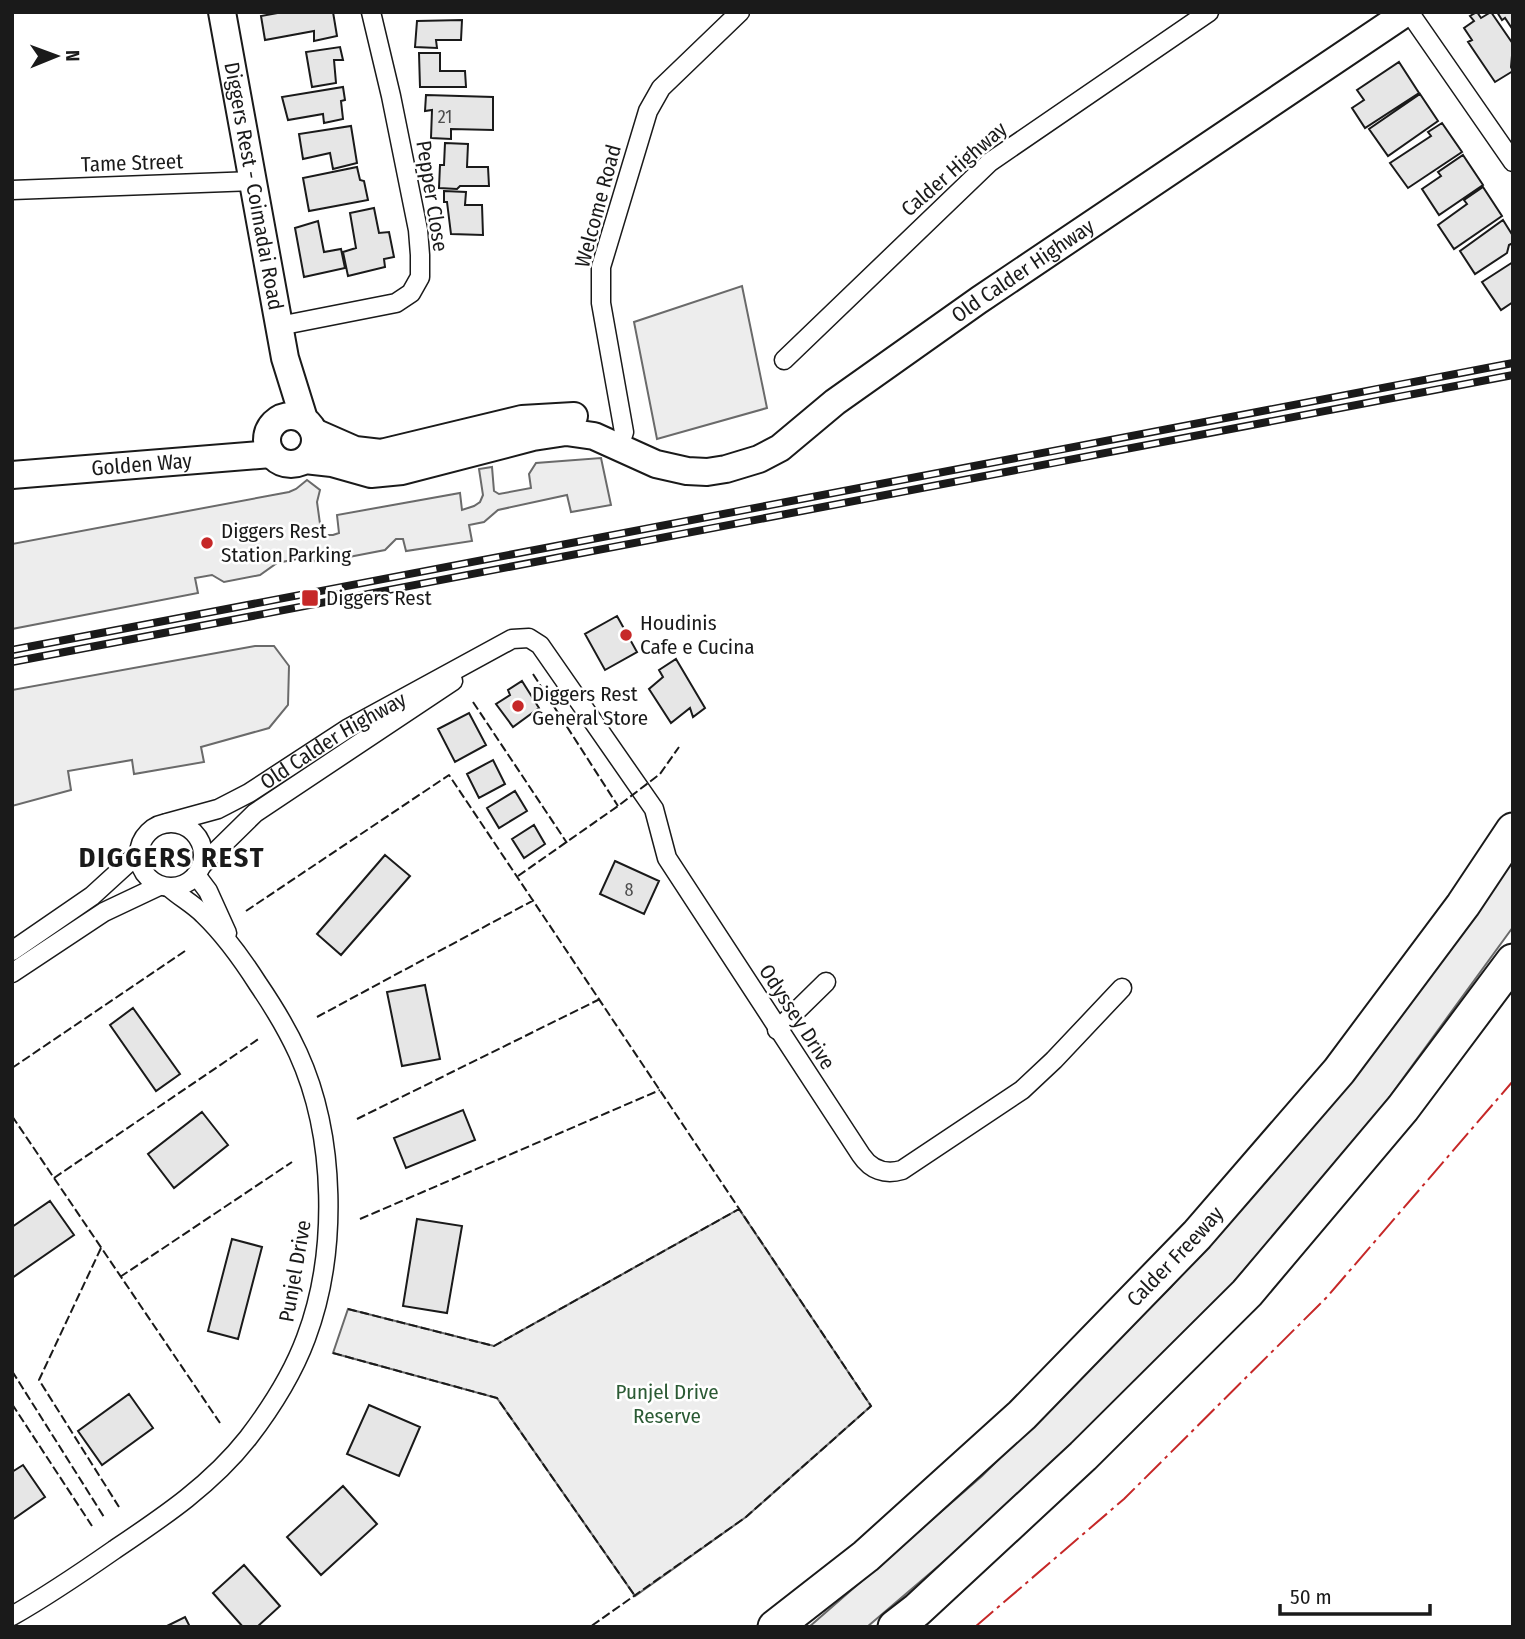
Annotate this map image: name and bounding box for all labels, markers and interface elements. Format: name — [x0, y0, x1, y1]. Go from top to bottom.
north arrow — [21, 21, 91, 91]
text: N — [61, 50, 84, 62]
street label: Diggers Rest - Coimadai Road — [218, 60, 289, 312]
house number: 21 — [438, 106, 452, 128]
street label: Calder Highway — [896, 116, 1013, 222]
street label: Pepper Close — [410, 139, 454, 253]
street label: Welcome Road — [569, 142, 627, 270]
street label: Tame Street — [81, 148, 184, 178]
street label: Old Calder Highway — [947, 213, 1100, 328]
street label: Golden Way — [90, 447, 193, 482]
place label: Diggers Rest Station Parking — [221, 518, 351, 568]
marker: Diggers Rest Station Parking — [199, 535, 215, 551]
place label: Diggers Rest — [326, 585, 432, 611]
marker: Diggers Rest — [300, 588, 320, 608]
place label: Houdinis Cafe e Cucina — [640, 610, 755, 660]
marker: Houdinis Cafe e Cucina — [618, 627, 634, 643]
place label: Diggers Rest General Store — [532, 681, 648, 731]
street label: Old Calder Highway — [255, 686, 411, 795]
marker: Diggers Rest General Store — [510, 698, 526, 714]
district label: DIGGERS REST — [79, 841, 265, 874]
house number: 8 — [625, 879, 634, 901]
street label: Odyssey Drive — [753, 959, 841, 1075]
street label: Calder Freeway — [1121, 1201, 1229, 1312]
street label: Punjel Drive — [273, 1218, 317, 1324]
park label: Punjel Drive Reserve — [615, 1379, 719, 1429]
scale bar — [1280, 1572, 1430, 1616]
text: 50 m — [1290, 1584, 1332, 1610]

